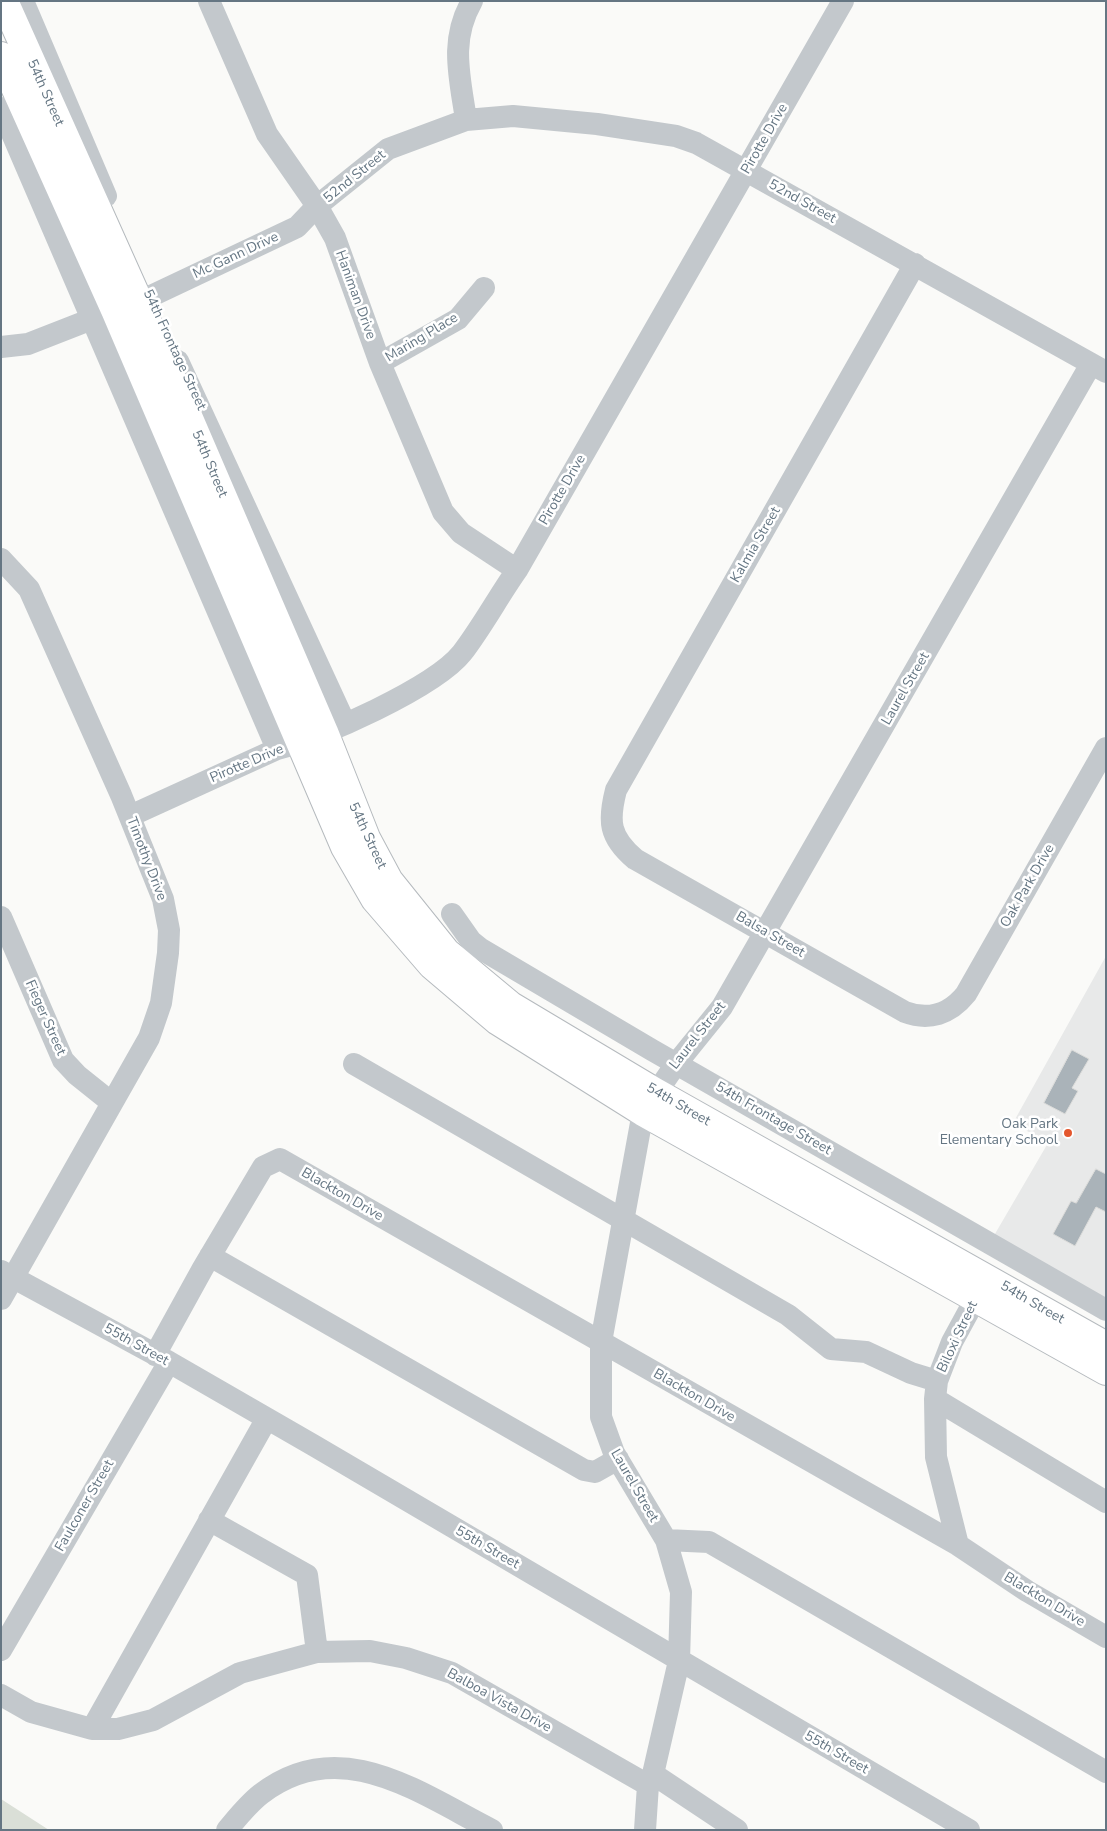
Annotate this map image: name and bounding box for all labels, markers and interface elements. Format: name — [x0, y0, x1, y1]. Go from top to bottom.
street label: 54th Street — [23, 57, 67, 129]
street label: Pirotte Drive — [738, 101, 792, 177]
street label: 52nd Street — [321, 147, 389, 207]
street label: 52nd Street — [765, 177, 839, 227]
street label: Mc Gann Drive — [191, 229, 281, 283]
street label: Haniman Drive — [331, 248, 379, 342]
street label: 54th Frontage Street — [139, 287, 209, 413]
street label: Maring Place — [383, 310, 461, 366]
street label: 54th Street — [187, 428, 231, 500]
street label: Pirotte Drive — [536, 452, 590, 528]
street label: Kalmia Street — [728, 504, 784, 586]
street label: Laurel Street — [878, 650, 934, 728]
street label: Pirotte Drive — [208, 741, 286, 787]
street label: 54th Street — [344, 800, 390, 872]
street label: Timothy Drive — [122, 815, 170, 903]
street label: Oak Park Drive — [997, 841, 1059, 931]
street label: Balsa Street — [732, 908, 808, 962]
street label: Fieger Street — [21, 978, 69, 1058]
street label: Laurel Street — [666, 999, 730, 1073]
street label: 54th Frontage Street — [712, 1079, 834, 1159]
street label: 54th Street — [643, 1080, 713, 1130]
place label: Oak Park Elementary School — [940, 1117, 1058, 1150]
marker: Oak Park Elementary School — [1062, 1127, 1074, 1139]
street label: Blackton Drive — [298, 1165, 386, 1225]
street label: 54th Street — [997, 1278, 1067, 1328]
street label: Biloxi Street — [934, 1299, 982, 1375]
street label: 55th Street — [101, 1320, 171, 1370]
street label: Blackton Drive — [650, 1366, 738, 1426]
street label: Laurel Street — [606, 1447, 662, 1525]
street label: Faulconer Street — [52, 1457, 118, 1555]
street label: 55th Street — [452, 1523, 522, 1573]
street label: Blackton Drive — [1000, 1569, 1088, 1631]
street label: Balboa Vista Drive — [444, 1665, 554, 1737]
street label: 55th Street — [801, 1728, 871, 1778]

